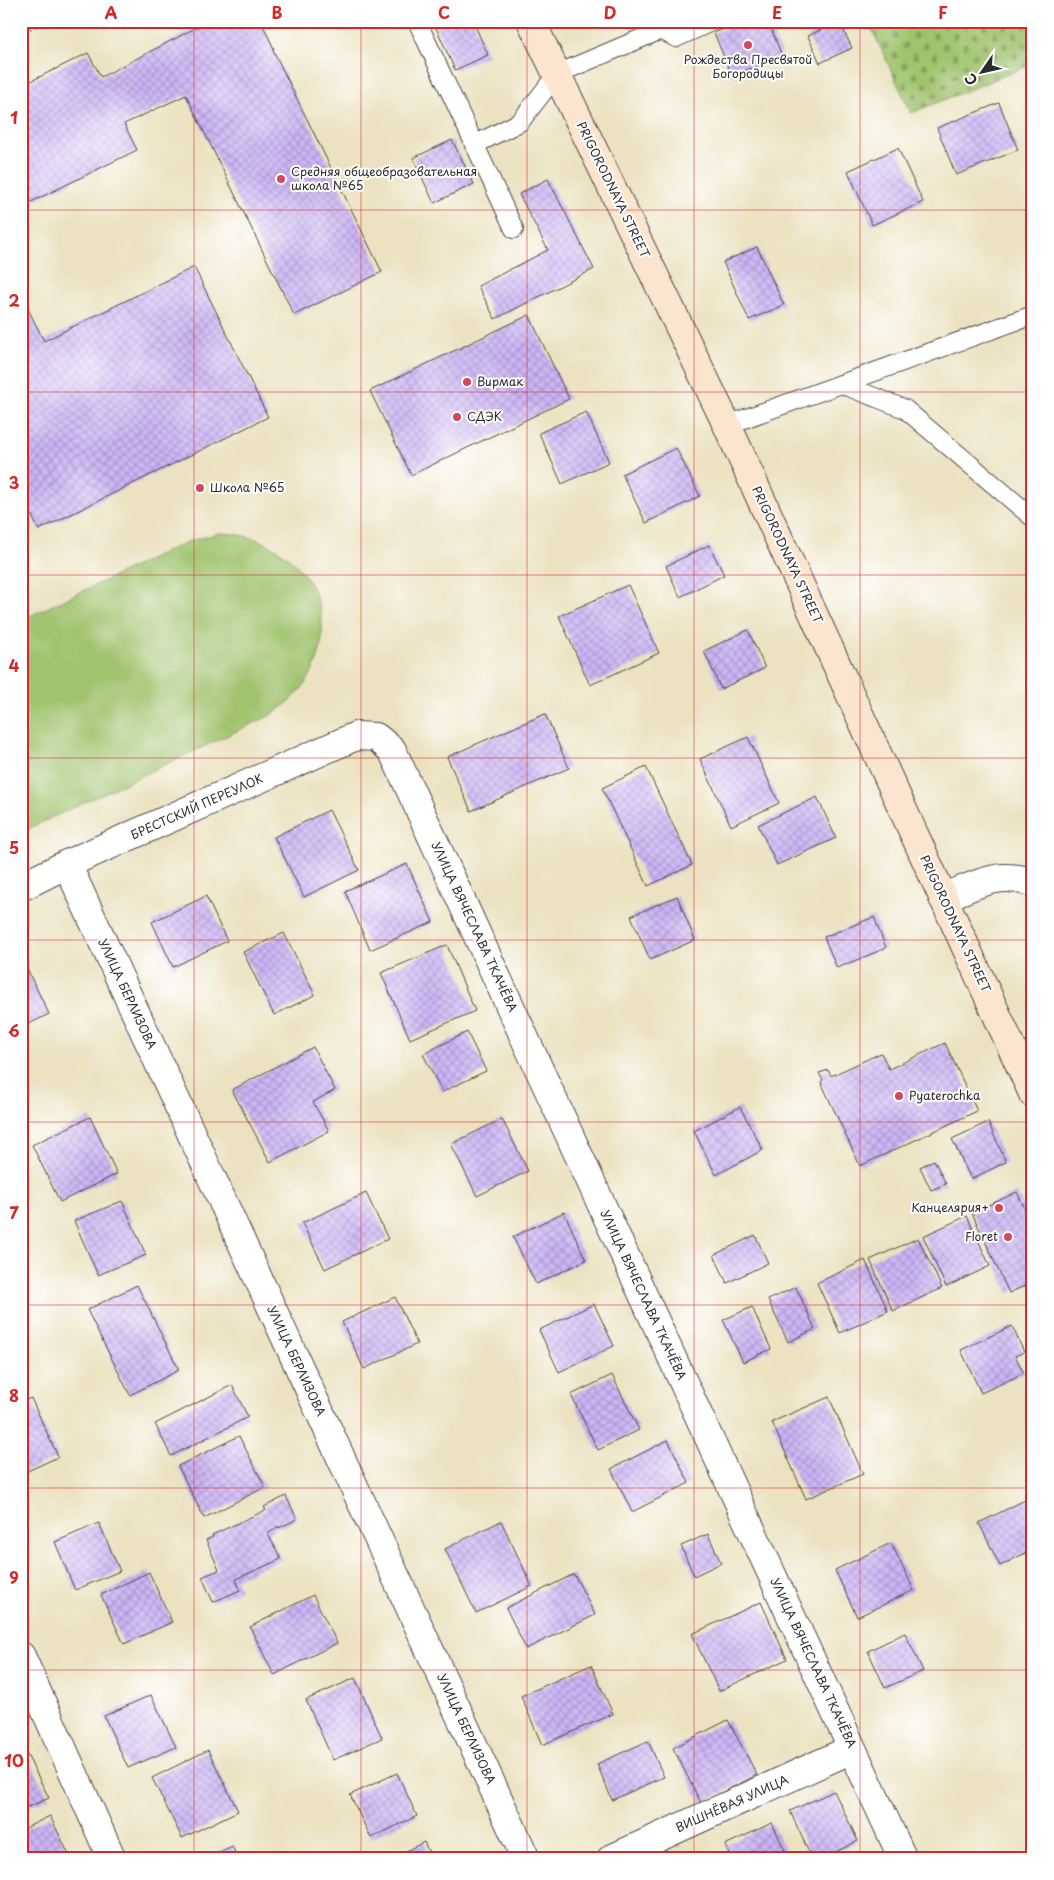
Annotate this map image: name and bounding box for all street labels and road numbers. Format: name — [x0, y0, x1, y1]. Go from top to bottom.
street label: PRIGORODNAYA STREET — [573, 118, 655, 262]
street label: PRIGORODNAYA STREET — [748, 483, 828, 627]
street label: БРЕСТСКИЙ ПЕРЕУЛОК — [128, 769, 266, 843]
street label: УЛИЦА ВЯЧЕСЛАВА ТКАЧЁВА — [428, 839, 522, 1015]
street label: PRIGORODNAYA STREET — [916, 852, 996, 996]
street label: УЛИЦА БЕРЛИЗОВА — [94, 935, 162, 1052]
street label: УЛИЦА ВЯЧЕСЛАВА ТКАЧЁВА — [597, 1207, 691, 1383]
street label: УЛИЦА БЕРЛИЗОВА — [263, 1302, 331, 1419]
street label: УЛИЦА ВЯЧЕСЛАВА ТКАЧЁВА — [767, 1575, 861, 1751]
street label: УЛИЦА БЕРЛИЗОВА — [433, 1670, 501, 1787]
street label: ВИШНЁВАЯ УЛИЦА — [672, 1770, 791, 1836]

